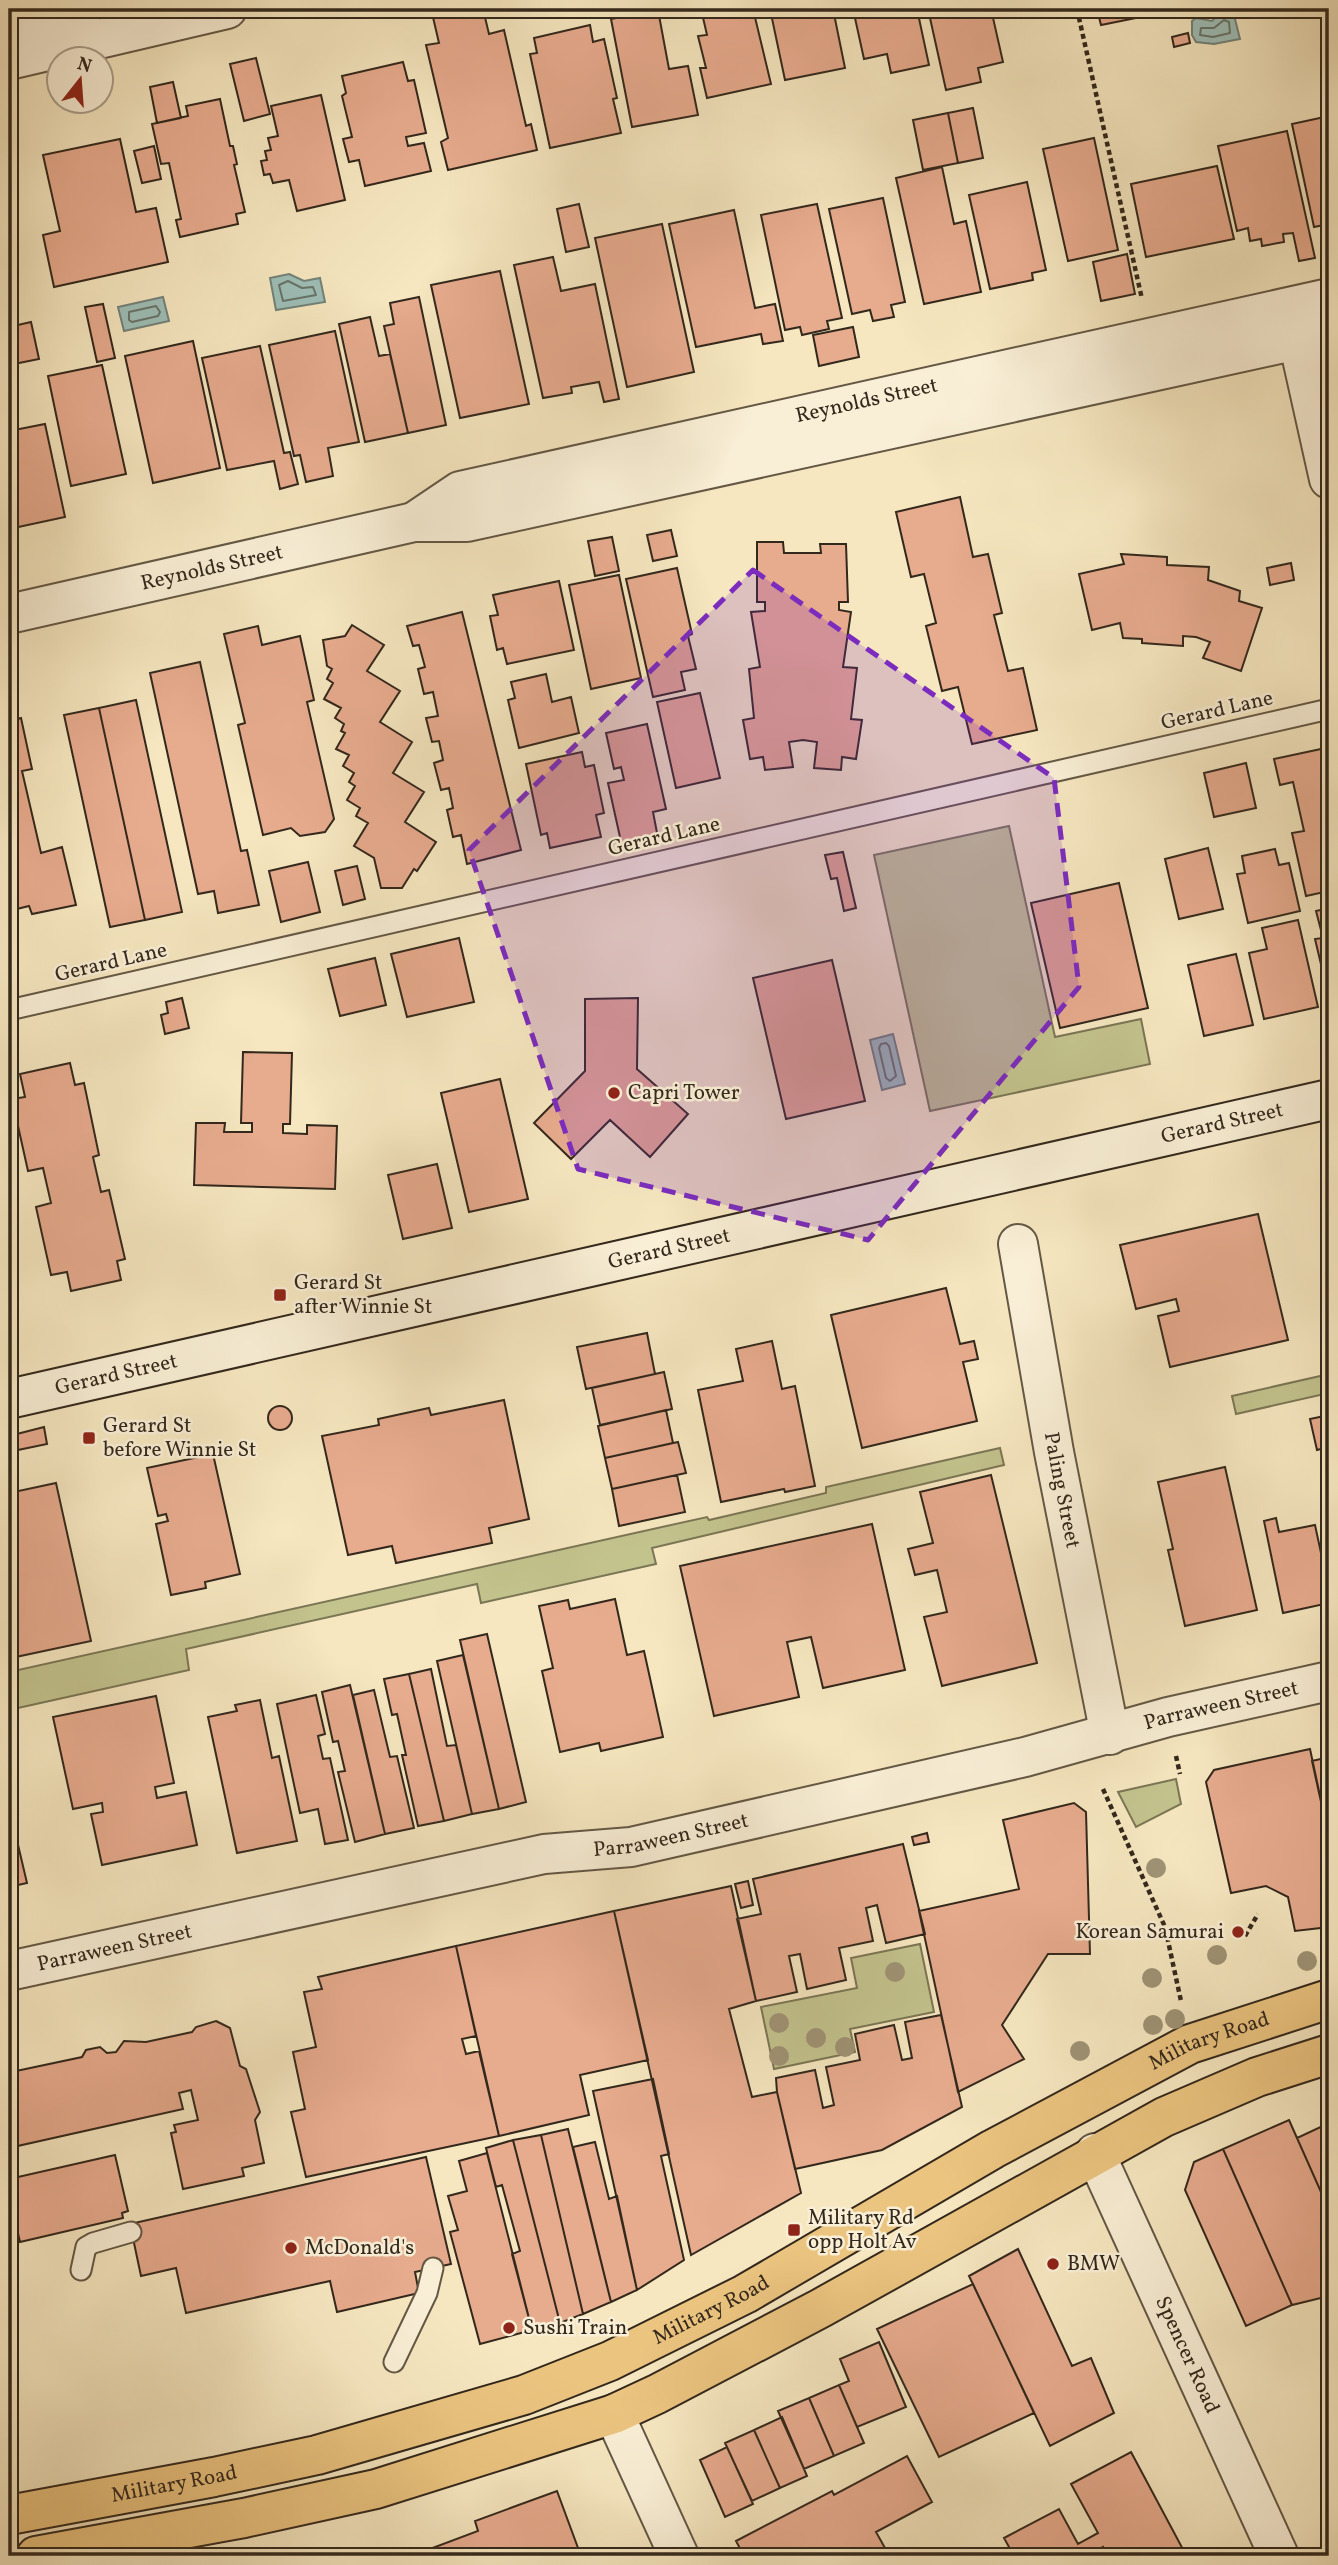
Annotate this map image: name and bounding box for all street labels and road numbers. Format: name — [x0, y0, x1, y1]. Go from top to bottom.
street label: Reynolds Street — [793, 371, 941, 431]
street label: Reynolds Street — [138, 538, 286, 598]
street label: Gerard Lane — [1158, 684, 1276, 738]
street label: Gerard Lane — [605, 810, 723, 864]
street label: Gerard Lane — [52, 936, 170, 990]
street label: Gerard Street — [1158, 1095, 1286, 1151]
street label: Gerard Street — [605, 1221, 733, 1277]
street label: Gerard Street — [52, 1347, 180, 1403]
street label: Paling Street — [1036, 1430, 1087, 1551]
street label: Parraween Street — [1140, 1674, 1301, 1738]
street label: Parraween Street — [592, 1806, 751, 1864]
street label: Parraween Street — [34, 1917, 195, 1979]
street label: Military Road — [1144, 2005, 1273, 2078]
street label: Military Road — [648, 2268, 775, 2352]
street label: Spencer Road — [1148, 2292, 1227, 2418]
street label: Military Road — [109, 2458, 240, 2510]

